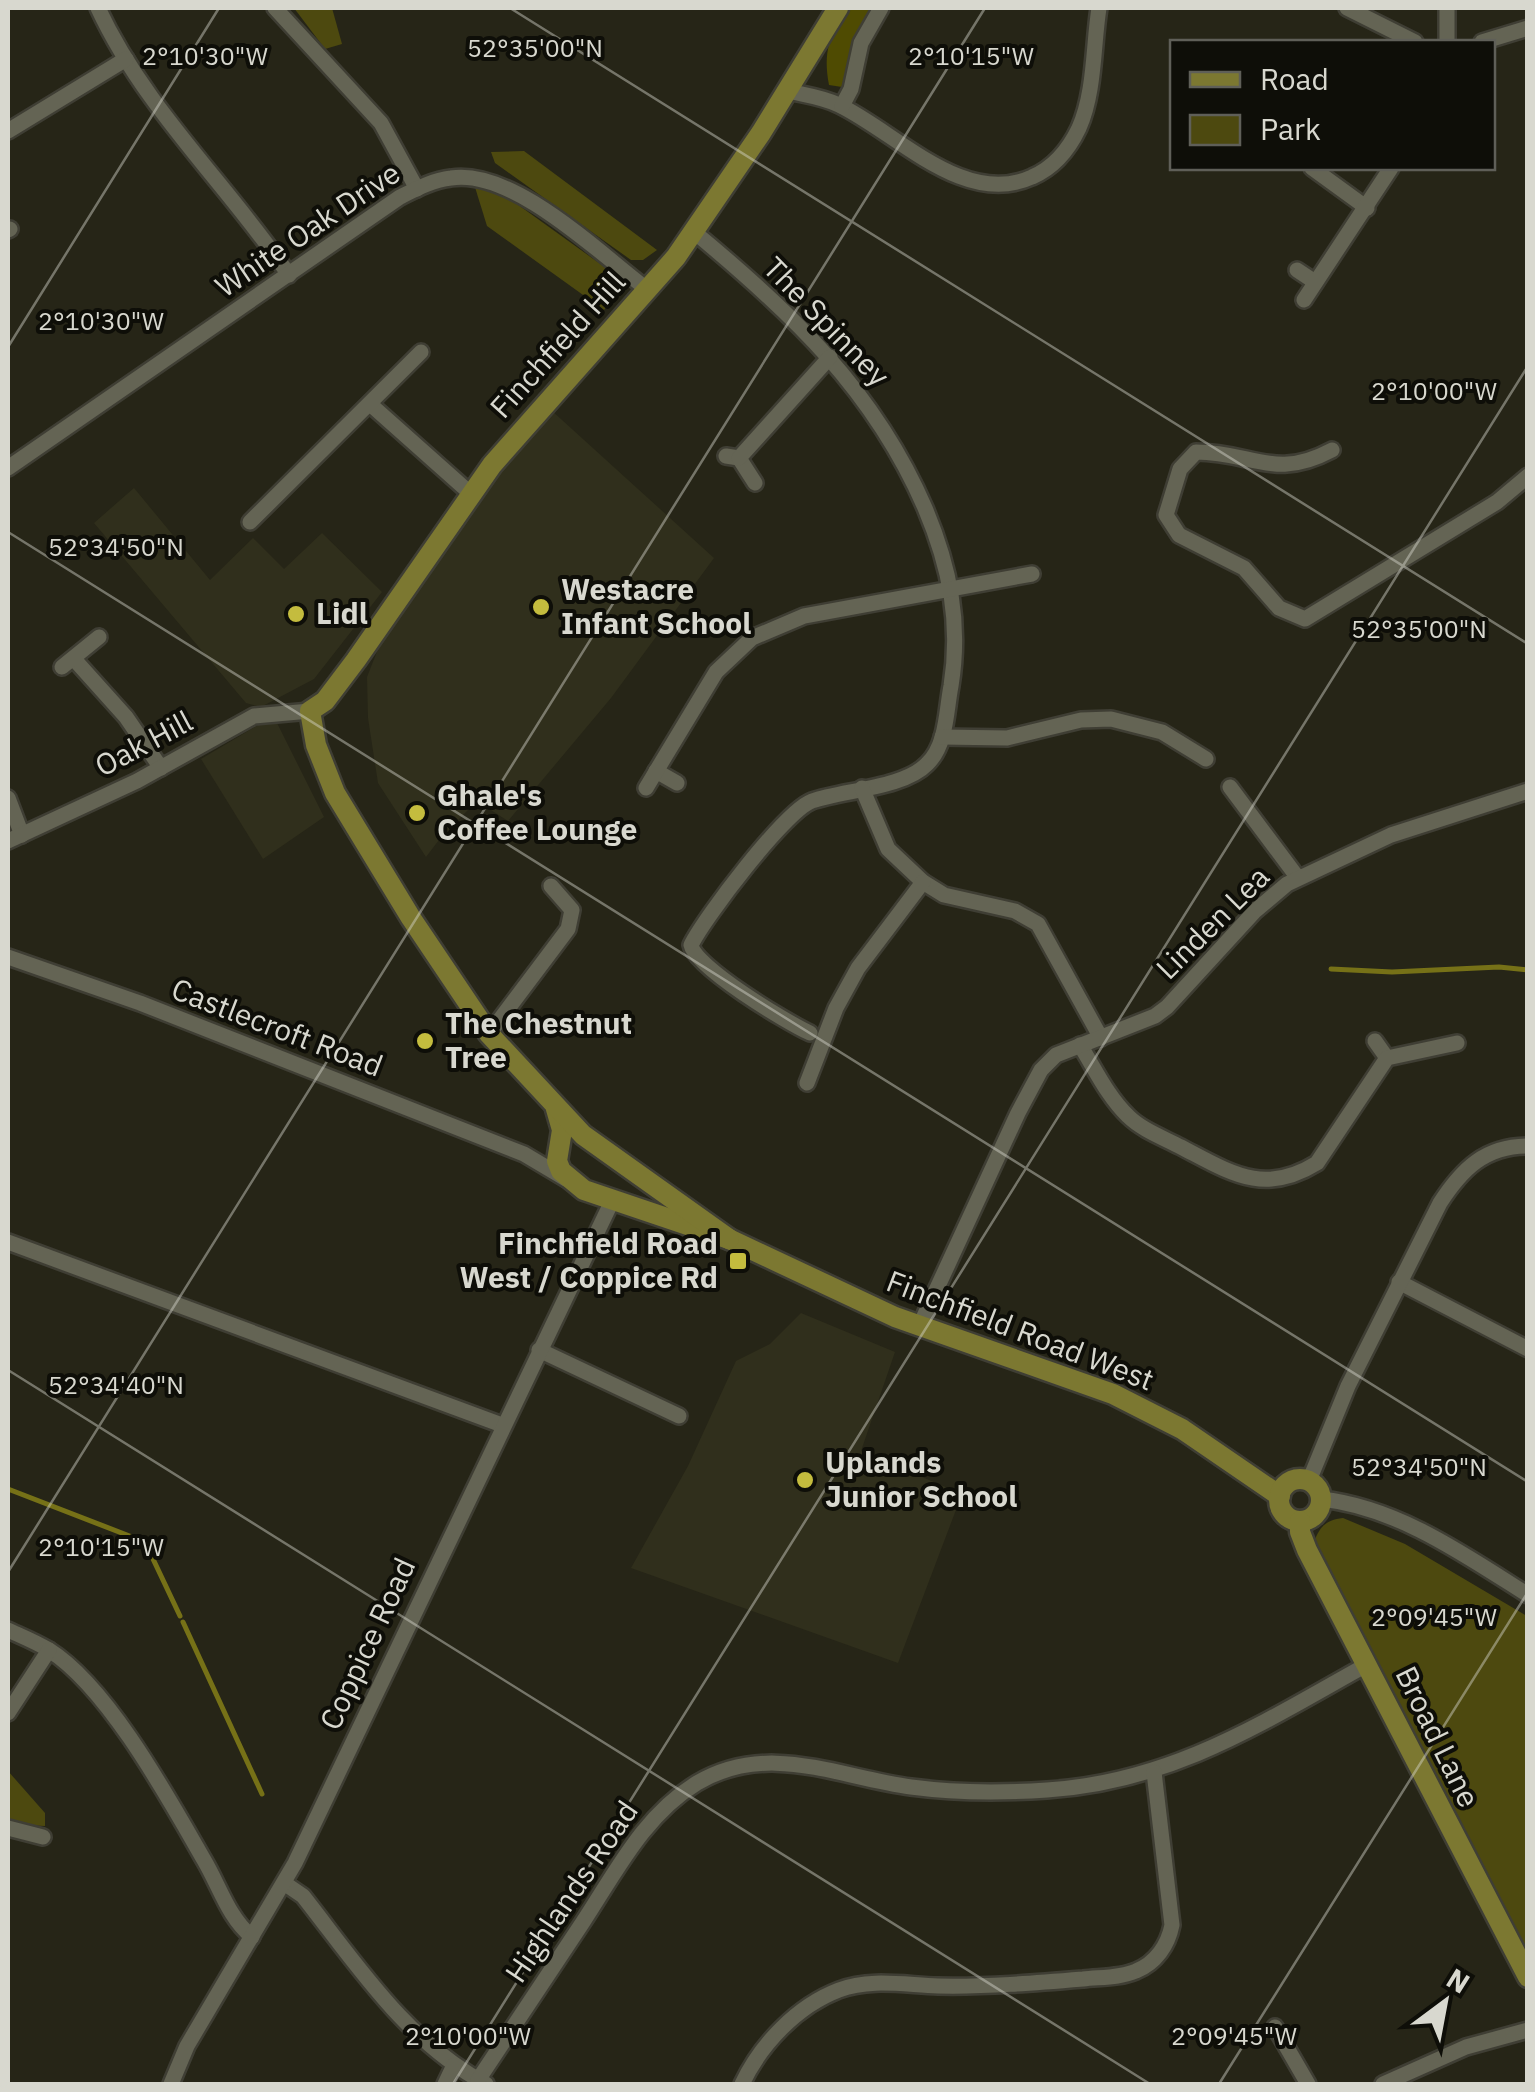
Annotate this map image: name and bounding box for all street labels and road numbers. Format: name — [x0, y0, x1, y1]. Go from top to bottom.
street label: White Oak Drive — [207, 152, 407, 305]
street label: The Spinney — [756, 248, 899, 394]
street label: Finchfield Hill — [481, 262, 633, 426]
street label: Oak Hill — [88, 701, 199, 785]
street label: Linden Lea — [1147, 857, 1277, 987]
street label: Castlecroft Road — [166, 968, 389, 1085]
street label: Finchfield Road West — [881, 1261, 1160, 1399]
street label: Coppice Road — [310, 1551, 423, 1736]
street label: Broad Lane — [1387, 1659, 1489, 1813]
street label: Highlands Road — [496, 1793, 646, 1989]

